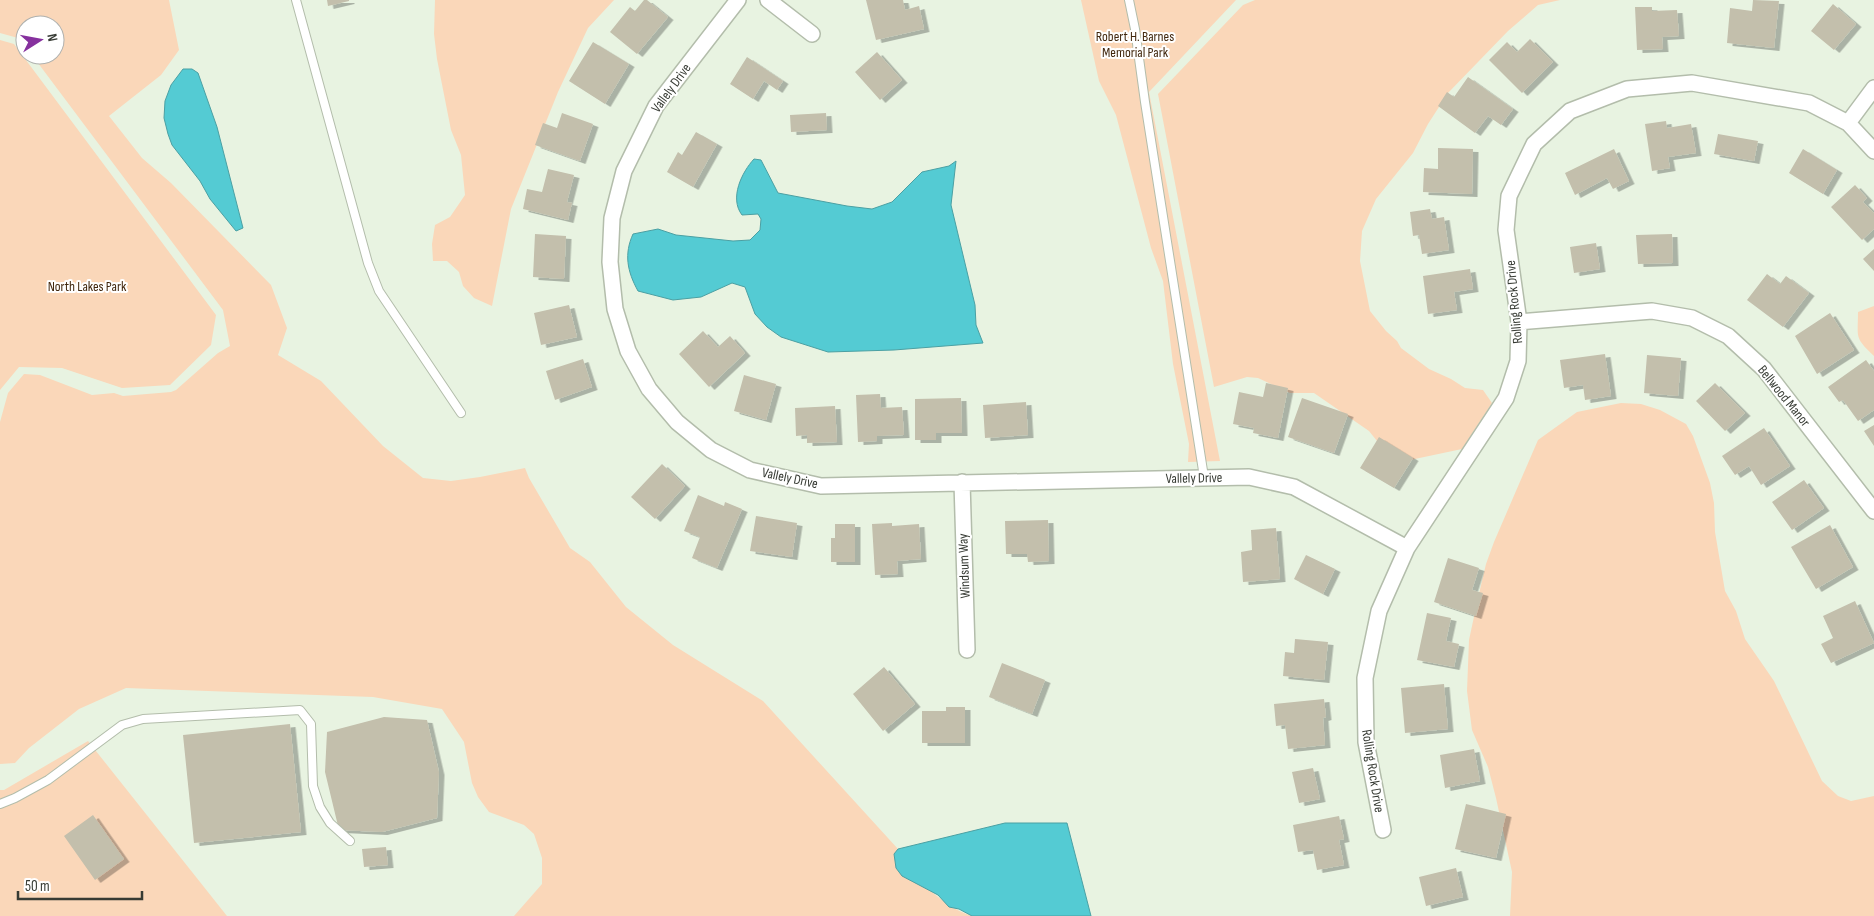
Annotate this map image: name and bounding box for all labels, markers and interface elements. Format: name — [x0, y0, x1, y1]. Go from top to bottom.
north arrow — [15, 15, 65, 65]
park label: Robert H. Barnes Memorial Park — [1096, 28, 1174, 61]
text: N — [43, 32, 61, 43]
street label: Vallely Drive — [647, 60, 695, 116]
street label: Rolling Rock Drive — [1502, 260, 1526, 344]
park label: North Lakes Park — [48, 278, 127, 295]
street label: Bellwood Manor — [1754, 362, 1814, 430]
street label: Vallely Drive — [760, 464, 820, 492]
street label: Vallely Drive — [1165, 469, 1223, 487]
street label: Windsum Way — [954, 533, 974, 599]
street label: Rolling Rock Drive — [1358, 728, 1388, 814]
scale bar — [18, 868, 141, 900]
text: 50 m — [25, 877, 50, 896]

